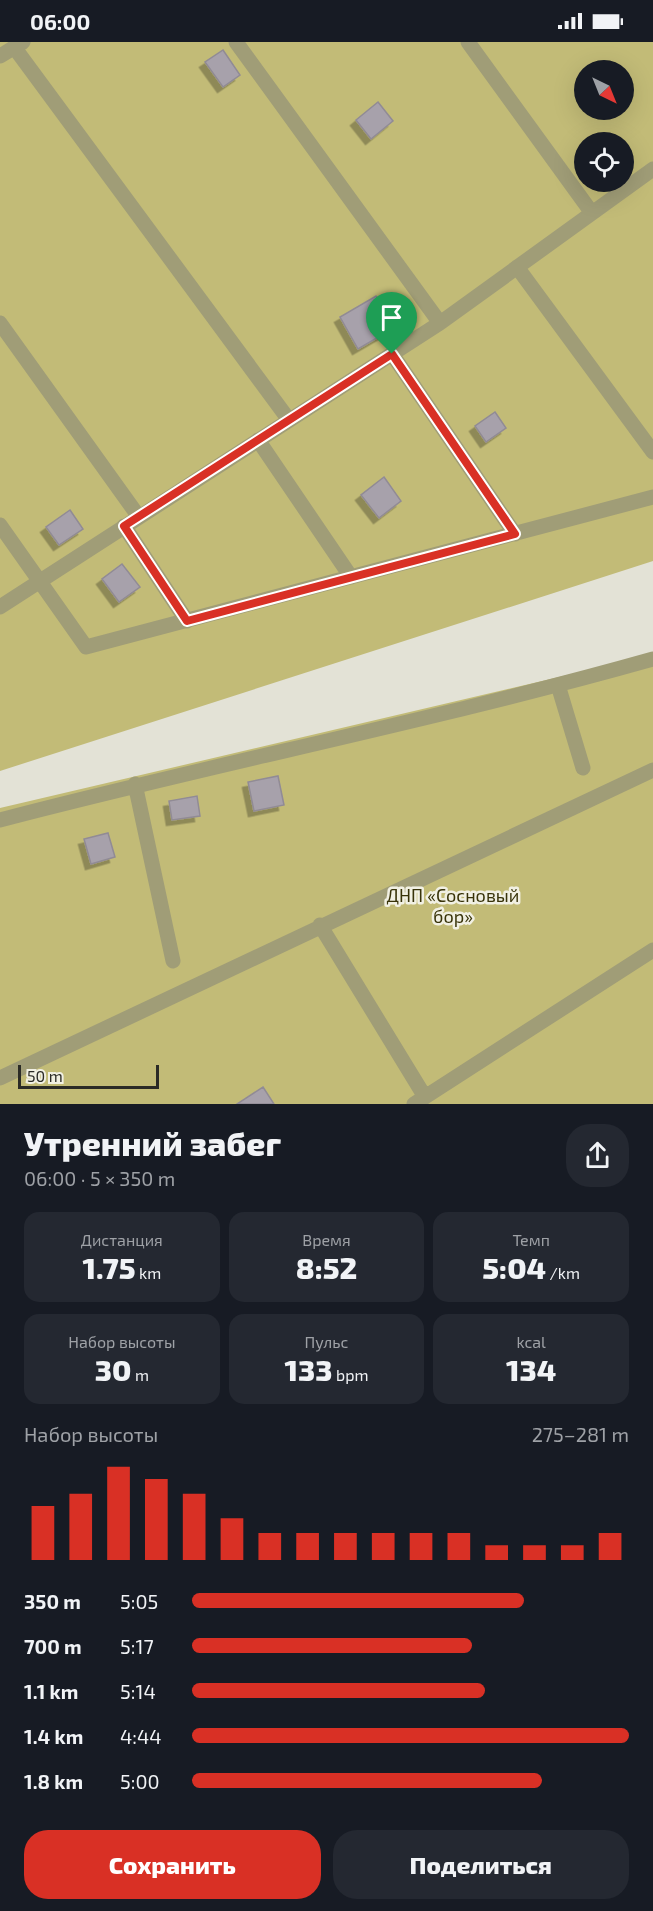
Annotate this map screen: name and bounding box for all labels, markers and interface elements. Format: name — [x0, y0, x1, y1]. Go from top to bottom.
text: 06:00 — [30, 8, 90, 34]
north arrow — [574, 60, 634, 120]
map controls — [574, 60, 634, 192]
button: locate — [574, 132, 634, 192]
pin — [366, 292, 417, 354]
icon: arrive — [375, 301, 408, 334]
park label: ДНП «Сосновый бор» — [387, 884, 519, 927]
scale bar — [18, 1062, 159, 1090]
text: 50 m — [27, 1066, 63, 1085]
text: Утренний забег — [24, 1123, 281, 1163]
button: share — [566, 1124, 629, 1187]
text: 06:00 · 5 × 350 m — [24, 1166, 175, 1190]
text: Дистанция — [81, 1230, 163, 1249]
text: Время — [302, 1230, 351, 1249]
text: Темп — [513, 1230, 550, 1249]
text: 1.75 — [82, 1249, 136, 1285]
text: 8:52 — [296, 1249, 357, 1285]
text: 5:04 — [482, 1249, 546, 1285]
text: km — [136, 1263, 161, 1282]
text: /km — [546, 1263, 580, 1282]
text: Набор высоты — [68, 1332, 175, 1351]
text: Пульс — [305, 1332, 348, 1351]
text: kcal — [517, 1332, 546, 1351]
text: 30 — [95, 1351, 131, 1387]
text: 133 — [285, 1351, 332, 1387]
text: 134 — [506, 1351, 556, 1387]
text: m — [131, 1365, 149, 1384]
text: bpm — [332, 1365, 368, 1384]
text: Набор высоты — [24, 1422, 158, 1446]
text: 275–281 m — [532, 1422, 629, 1446]
text: 350 m — [24, 1589, 81, 1613]
text: 5:05 — [120, 1589, 158, 1613]
text: 700 m — [24, 1634, 82, 1658]
text: 5:17 — [120, 1634, 154, 1658]
text: 1.1 km — [24, 1679, 78, 1703]
text: 5:14 — [120, 1679, 156, 1703]
text: 1.4 km — [24, 1724, 83, 1748]
text: 4:44 — [120, 1724, 162, 1748]
text: 1.8 km — [24, 1769, 83, 1793]
text: 5:00 — [120, 1769, 160, 1793]
button: Сохранить — [24, 1830, 321, 1899]
button: Поделиться — [333, 1830, 629, 1899]

